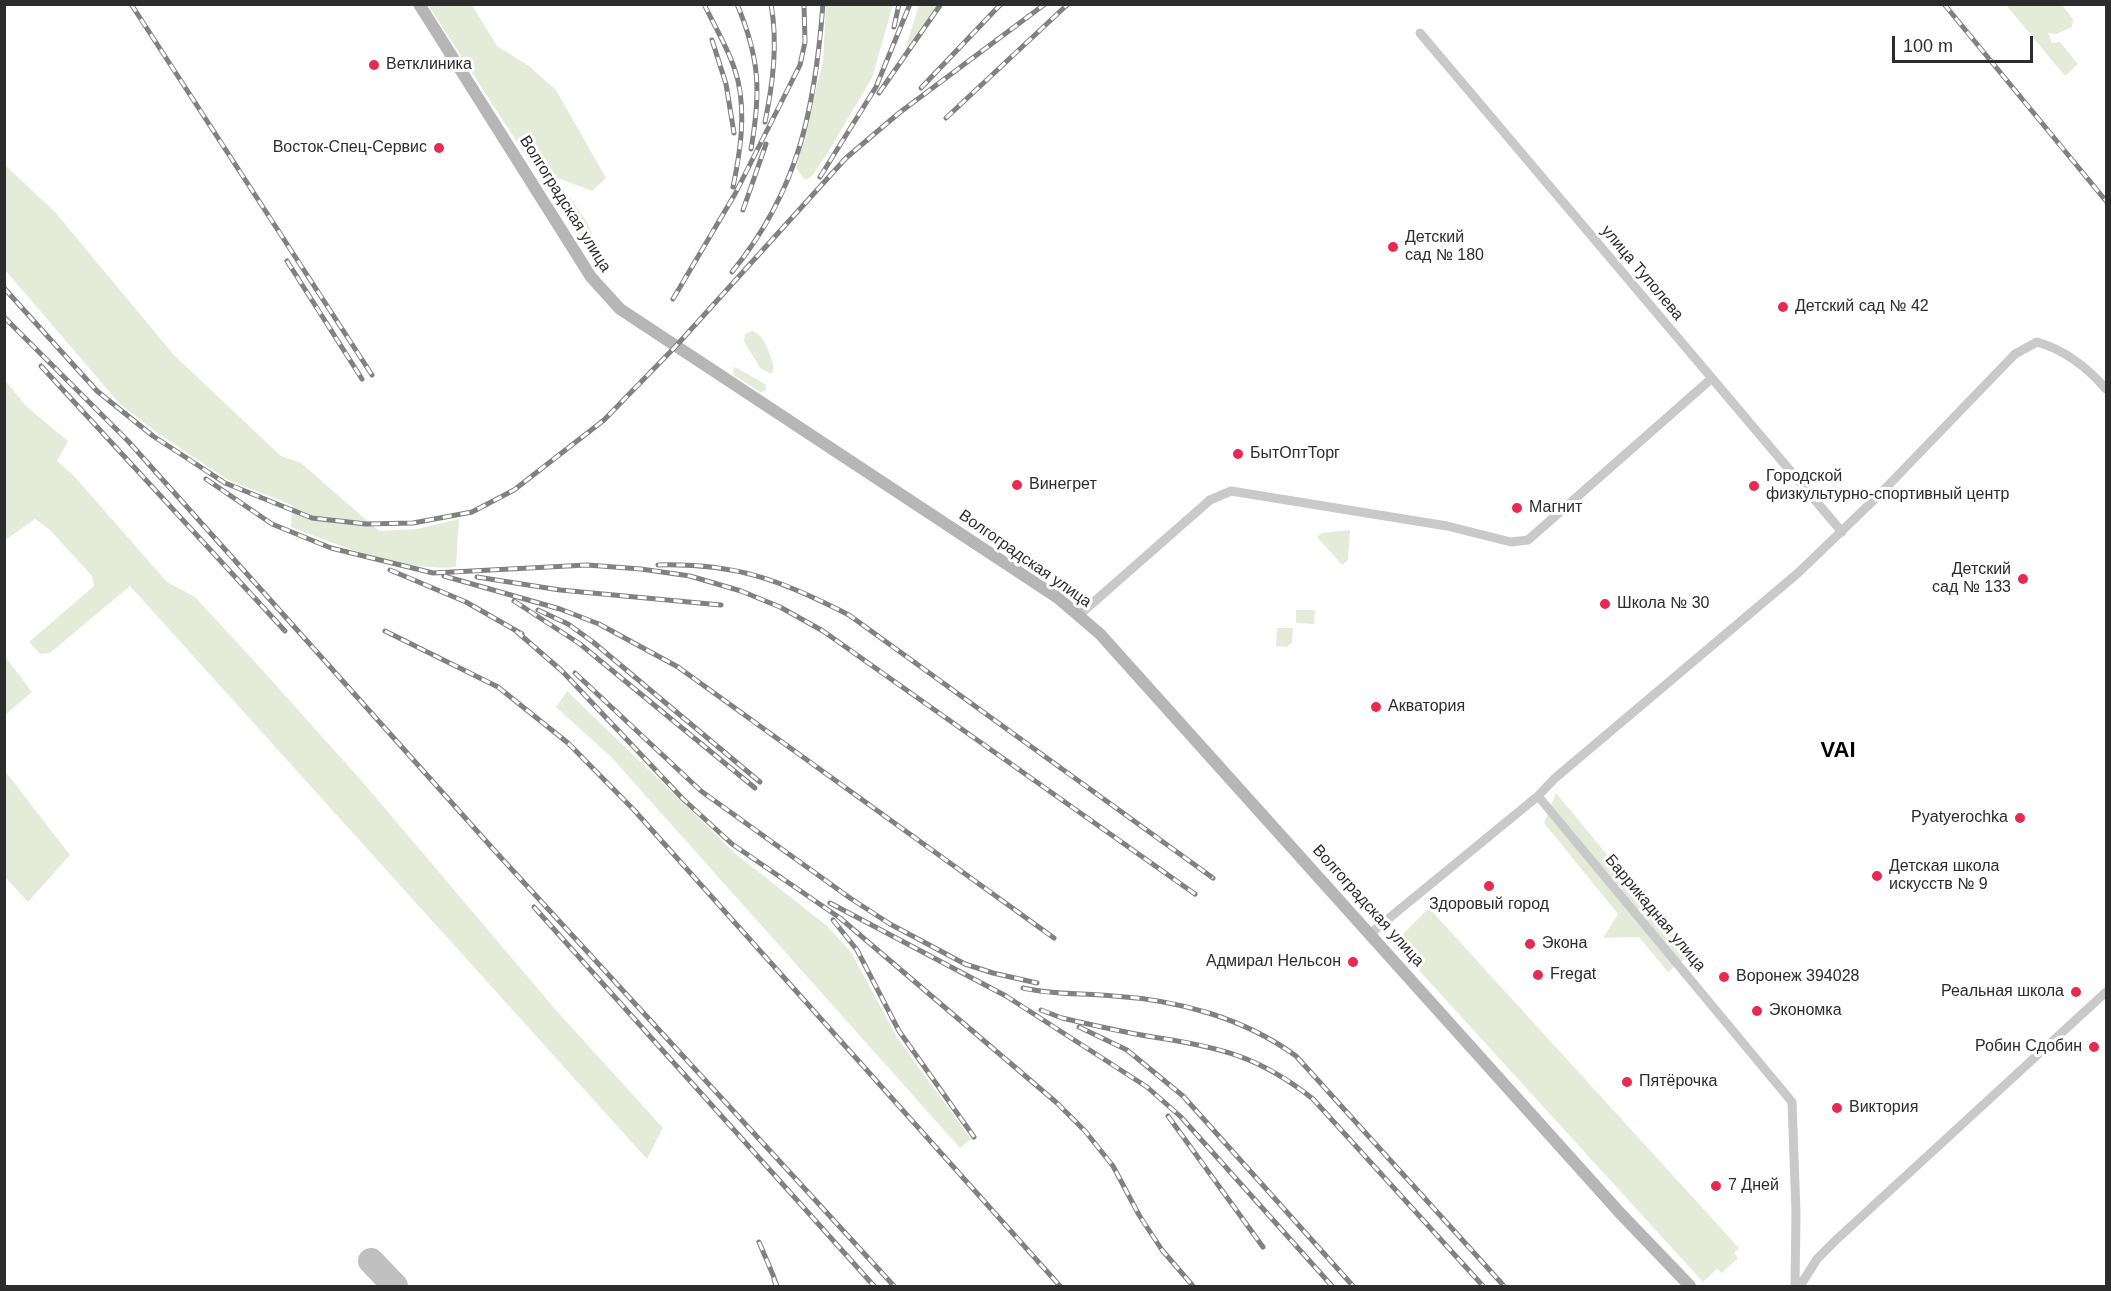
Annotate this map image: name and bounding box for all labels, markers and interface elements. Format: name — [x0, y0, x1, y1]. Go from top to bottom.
scale bar — [1895, 24, 2036, 62]
text: 100 m — [1903, 36, 1953, 56]
place label: Ветклиника — [386, 55, 472, 75]
marker: Ветклиника — [367, 58, 381, 72]
street label: Волгоградская улица — [515, 132, 615, 276]
place label: Восток-Спец-Сервис — [273, 138, 427, 158]
marker: Восток-Спец-Сервис — [432, 141, 446, 155]
street label: улица Туполева — [1597, 222, 1687, 324]
place label: Детский сад № 180 — [1405, 228, 1484, 266]
marker: Детский сад № 180 — [1386, 240, 1400, 254]
place label: Детский сад № 42 — [1795, 297, 1929, 317]
marker: Детский сад № 42 — [1776, 300, 1790, 314]
place label: БытОптТорг — [1250, 444, 1340, 464]
marker: БытОптТорг — [1231, 447, 1245, 461]
place label: Городской физкультурно-спортивный центр — [1766, 467, 2010, 505]
place label: Винегрет — [1029, 475, 1097, 495]
marker: Винегрет — [1010, 478, 1024, 492]
marker: Городской физкультурно-спортивный центр — [1747, 479, 1761, 493]
place label: Магнит — [1529, 498, 1582, 518]
marker: Магнит — [1510, 501, 1524, 515]
street label: Волгоградская улица — [955, 506, 1095, 612]
place label: Детский сад № 133 — [1932, 560, 2011, 598]
marker: Детский сад № 133 — [2016, 572, 2030, 586]
place label: Школа № 30 — [1617, 594, 1709, 614]
marker: Школа № 30 — [1598, 597, 1612, 611]
place label: Акватория — [1388, 697, 1465, 717]
marker: Акватория — [1369, 700, 1383, 714]
district label: VAI — [1820, 738, 1856, 764]
place label: Pyatyerochka — [1911, 808, 2008, 828]
marker: Pyatyerochka — [2013, 811, 2027, 825]
street label: Волгоградская улица — [1308, 841, 1428, 971]
street label: Баррикадная улица — [1601, 851, 1709, 975]
place label: Детская школа искусств № 9 — [1889, 857, 2000, 895]
marker: Детская школа искусств № 9 — [1870, 869, 1884, 883]
marker: Здоровый город — [1482, 879, 1496, 893]
place label: Здоровый город — [1429, 895, 1549, 915]
place label: Экона — [1542, 934, 1587, 954]
marker: Экона — [1523, 937, 1537, 951]
place label: Адмирал Нельсон — [1206, 952, 1341, 972]
marker: Адмирал Нельсон — [1346, 955, 1360, 969]
place label: Fregat — [1550, 965, 1596, 985]
place label: Воронеж 394028 — [1736, 967, 1859, 987]
marker: Fregat — [1531, 968, 1545, 982]
marker: Воронеж 394028 — [1717, 970, 1731, 984]
place label: Реальная школа — [1941, 982, 2064, 1002]
marker: Реальная школа — [2069, 985, 2083, 999]
place label: Экономка — [1769, 1001, 1842, 1021]
marker: Экономка — [1750, 1004, 1764, 1018]
place label: Робин Сдобин — [1975, 1037, 2082, 1057]
marker: Робин Сдобин — [2087, 1040, 2101, 1054]
place label: Пятёрочка — [1639, 1072, 1717, 1092]
marker: Пятёрочка — [1620, 1075, 1634, 1089]
place label: Виктория — [1849, 1098, 1918, 1118]
marker: Виктория — [1830, 1101, 1844, 1115]
place label: 7 Дней — [1728, 1176, 1779, 1196]
marker: 7 Дней — [1709, 1179, 1723, 1193]

